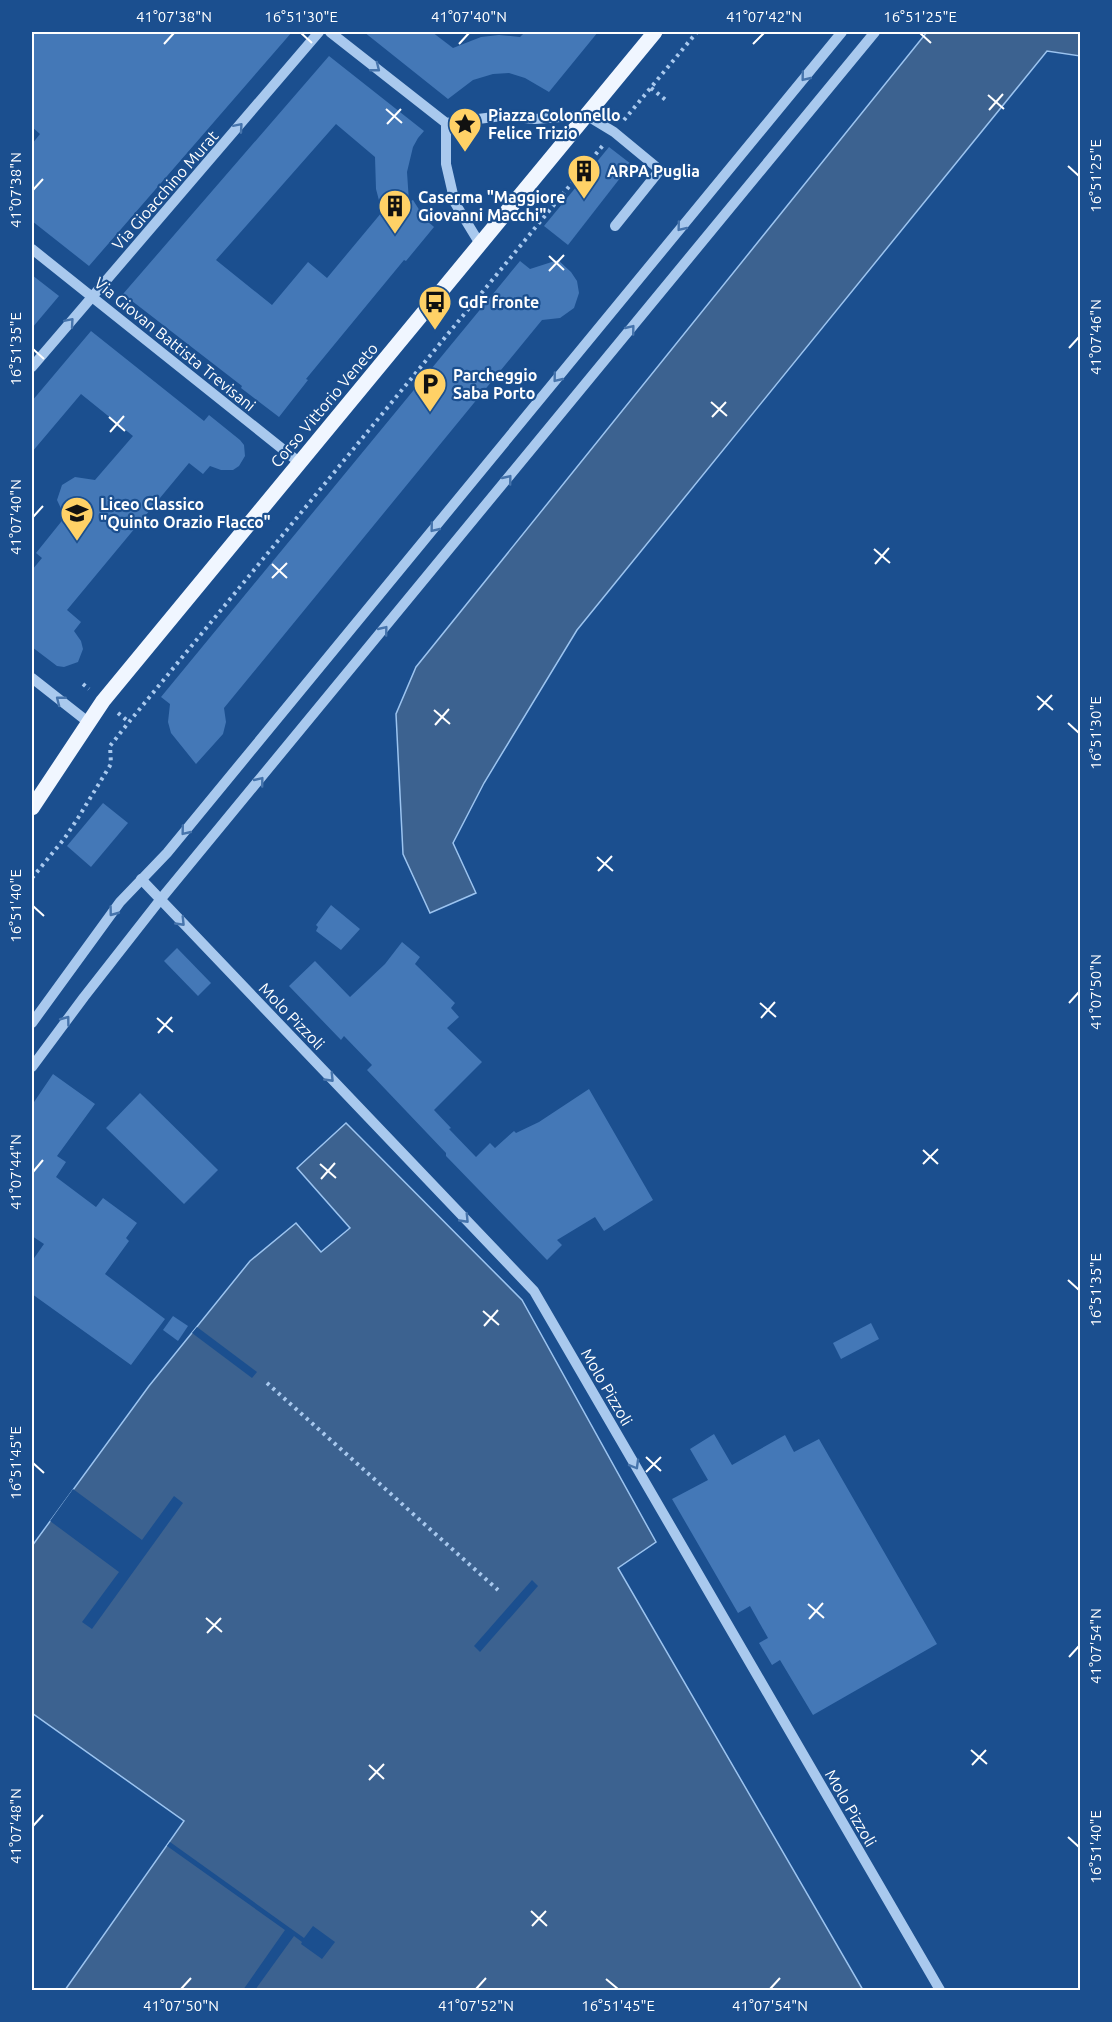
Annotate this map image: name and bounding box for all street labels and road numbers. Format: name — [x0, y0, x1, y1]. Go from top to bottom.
street label: Via Gioacchino Murat — [108, 126, 222, 253]
street label: Via Giovan Battista Trevisani — [91, 273, 259, 415]
street label: Corso Vittorio Veneto — [267, 339, 381, 471]
street label: Molo Pizzoli — [256, 979, 328, 1053]
street label: Molo Pizzoli — [578, 1345, 636, 1429]
street label: Molo Pizzoli — [822, 1766, 880, 1850]

